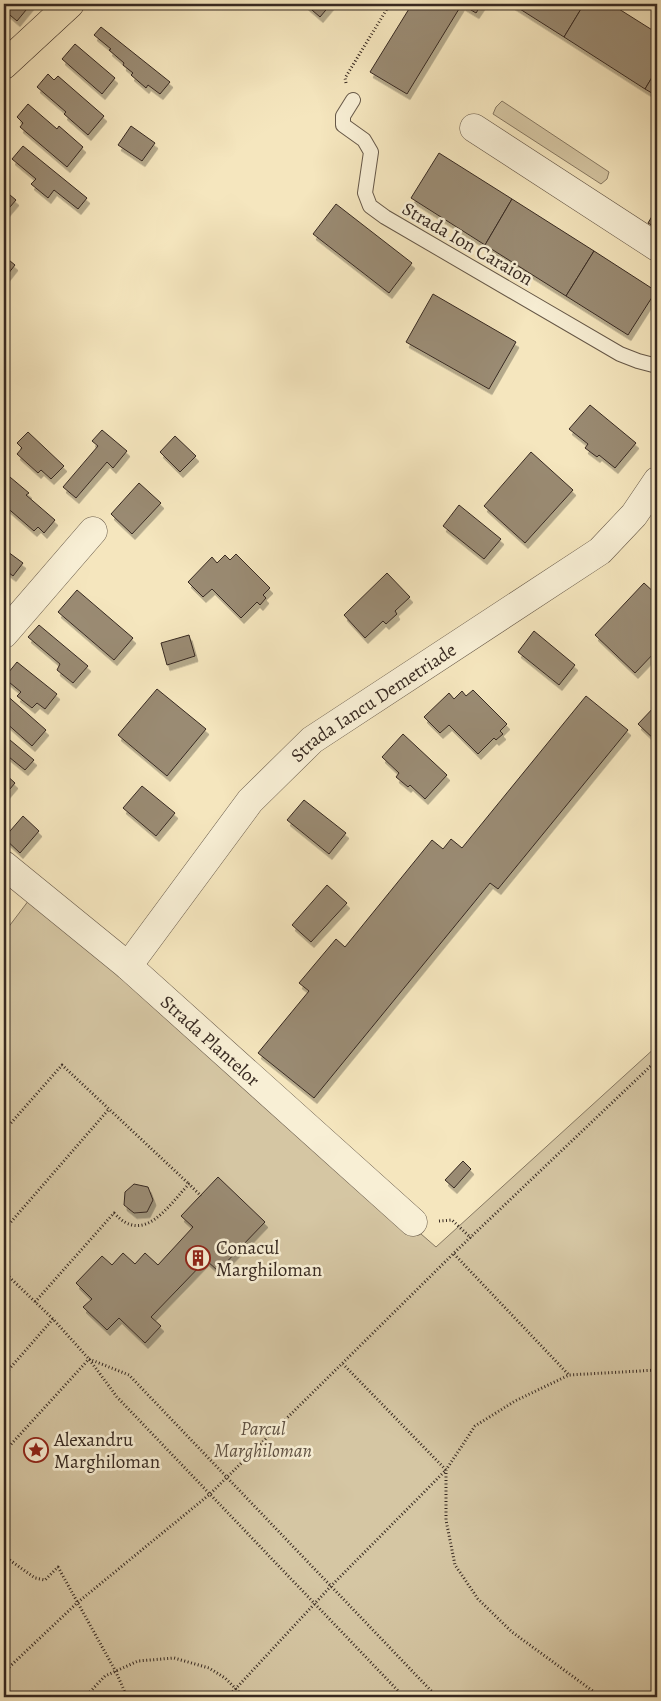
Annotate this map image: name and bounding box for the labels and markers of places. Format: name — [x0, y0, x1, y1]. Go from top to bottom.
place label: Conacul Marghiloman — [216, 1235, 322, 1283]
building icon: Conacul Marghiloman — [185, 1245, 211, 1271]
place label: Alexandru Marghiloman — [53, 1427, 160, 1475]
place icon: Alexandru Marghiloman — [23, 1437, 49, 1463]

